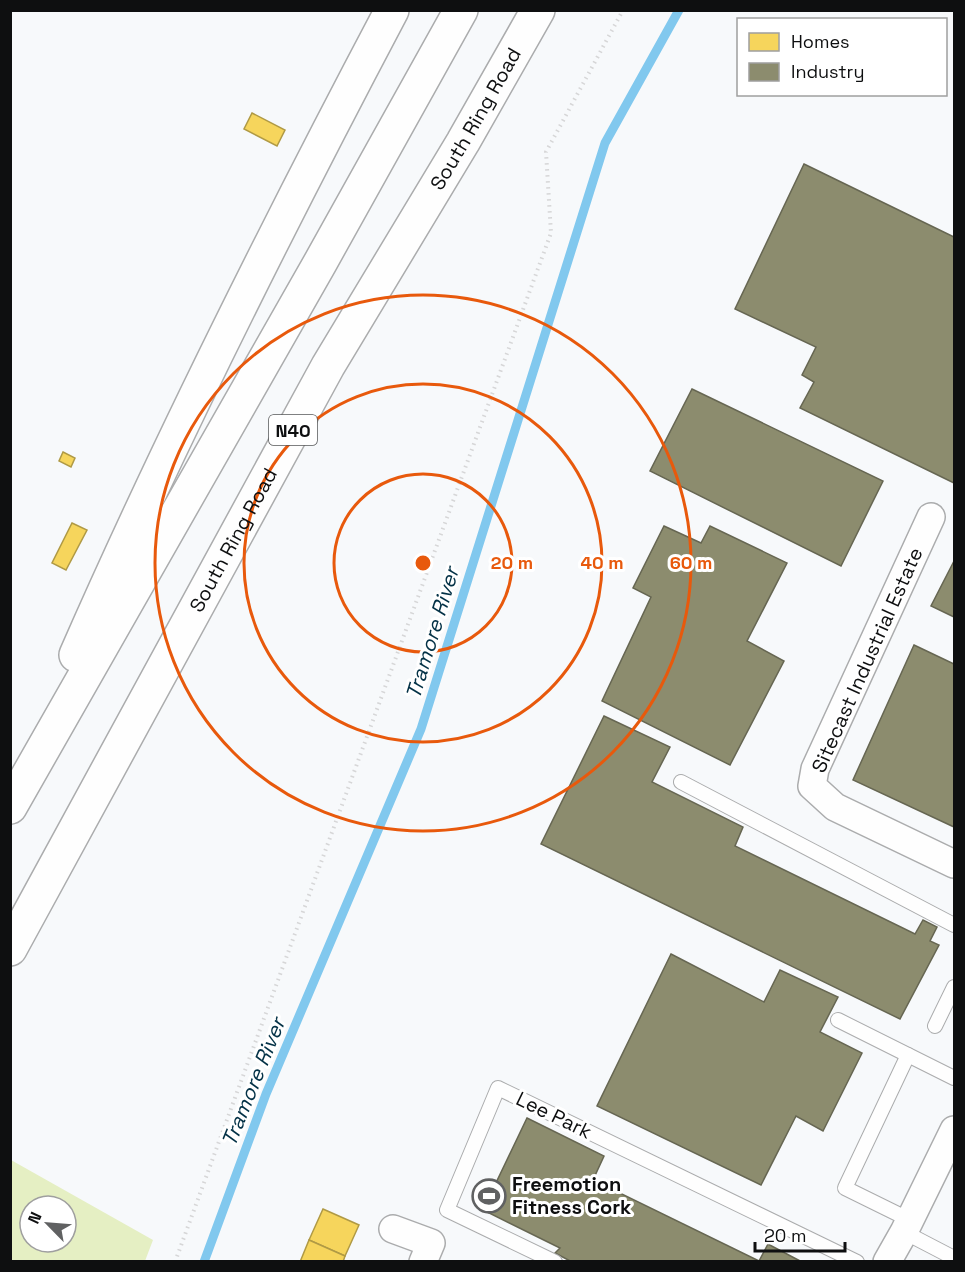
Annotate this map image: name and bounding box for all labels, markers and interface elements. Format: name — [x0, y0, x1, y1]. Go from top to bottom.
legend — [737, 18, 947, 96]
text: Homes — [791, 30, 850, 53]
street label: South Ring Road — [424, 43, 527, 195]
text: Industry — [791, 60, 864, 83]
road number: N40 — [269, 415, 317, 445]
street label: South Ring Road — [183, 463, 283, 617]
street label: Sitecast Industrial Estate — [806, 543, 928, 777]
text: 20 m — [491, 551, 533, 574]
text: 40 m — [580, 551, 624, 574]
text: 60 m — [670, 551, 712, 574]
centre of rings — [413, 553, 433, 573]
water label: Tramore River — [399, 562, 465, 702]
water label: Tramore River — [215, 1012, 292, 1150]
street label: Lee Park — [512, 1086, 596, 1145]
place label: Freemotion Fitness Cork — [512, 1171, 631, 1220]
sports icon: Freemotion Fitness Cork — [471, 1178, 507, 1214]
north arrow — [18, 1194, 78, 1254]
text: N — [23, 1209, 47, 1227]
scale bar — [755, 1215, 845, 1253]
text: 20 m — [764, 1224, 807, 1247]

